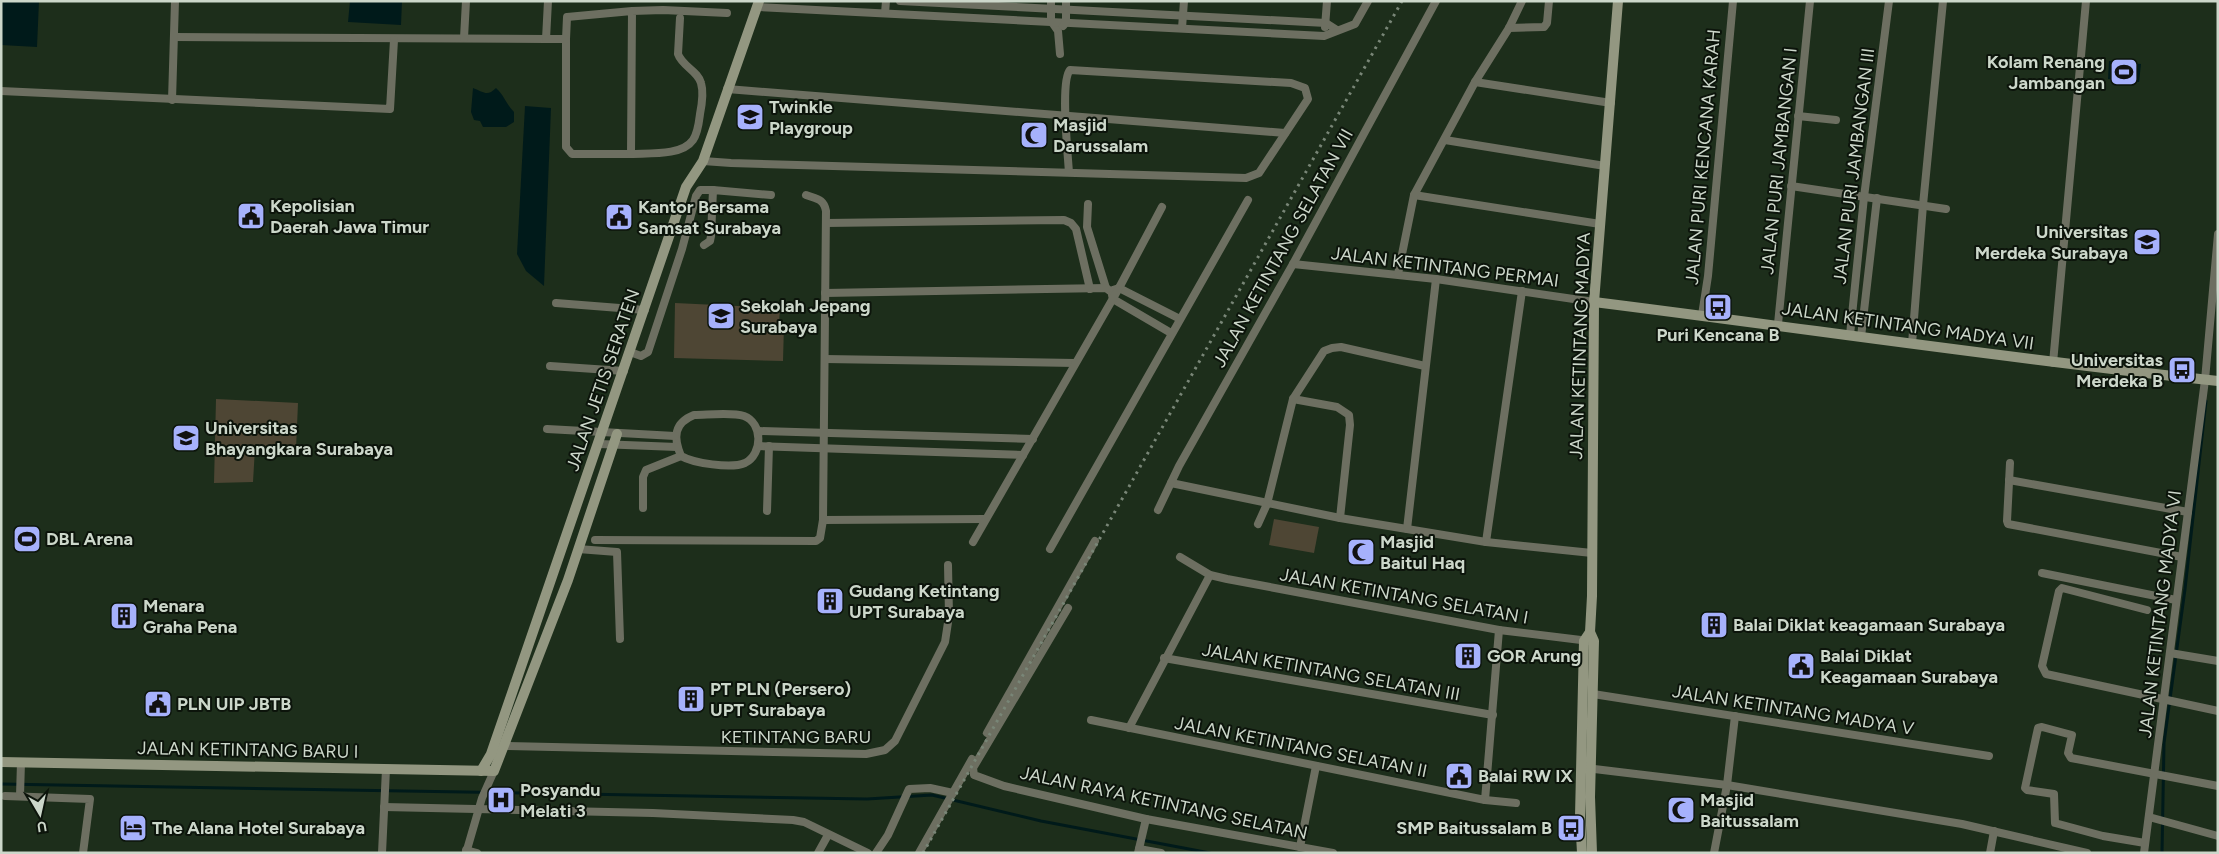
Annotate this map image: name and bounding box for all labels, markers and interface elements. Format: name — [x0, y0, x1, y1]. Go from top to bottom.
street label: JALAN PURI KENCANA KARAH — [1681, 28, 1725, 286]
street label: JALAN PURI JAMBANGAN I — [1756, 47, 1802, 275]
street label: JALAN PURI JAMBANGAN III — [1829, 47, 1879, 285]
place label: Kolam Renang Jambangan — [1987, 51, 2105, 94]
sports icon: Kolam Renang Jambangan — [2109, 57, 2139, 87]
place label: Twinkle Playgroup — [769, 96, 853, 139]
school or university icon: Twinkle Playgroup — [735, 102, 765, 132]
place label: Masjid Darussalam — [1053, 114, 1148, 157]
mosque icon: Masjid Darussalam — [1019, 120, 1049, 150]
street label: JALAN KETINTANG SELATAN VII — [1208, 125, 1358, 371]
place label: Kepolisian Daerah Jawa Timur — [270, 195, 429, 238]
place label: Kantor Bersama Samsat Surabaya — [638, 196, 781, 239]
public building icon: Kepolisian Daerah Jawa Timur — [236, 201, 266, 231]
public building icon: Kantor Bersama Samsat Surabaya — [604, 202, 634, 232]
place label: Universitas Merdeka Surabaya — [1975, 221, 2129, 264]
school or university icon: Universitas Merdeka Surabaya — [2132, 227, 2162, 257]
street label: JALAN KETINTANG MADYA — [1565, 232, 1595, 460]
street label: JALAN KETINTANG PERMAI — [1330, 242, 1560, 292]
street label: JALAN JETIS SERATEN — [561, 286, 645, 474]
bus stop icon: Puri Kencana B — [1703, 292, 1733, 322]
place label: Sekolah Jepang Surabaya — [740, 295, 871, 338]
street label: JALAN KETINTANG MADYA VII — [1781, 297, 2035, 355]
school or university icon: Sekolah Jepang Surabaya — [706, 301, 736, 331]
place label: Puri Kencana B — [1656, 324, 1780, 346]
place label: Universitas Merdeka B — [2071, 349, 2164, 392]
bus stop icon: Universitas Merdeka B — [2167, 355, 2197, 385]
place label: Universitas Bhayangkara Surabaya — [205, 417, 393, 460]
school or university icon: Universitas Bhayangkara Surabaya — [171, 423, 201, 453]
street label: JALAN KETINTANG MADYA VI — [2134, 489, 2186, 739]
sports icon: DBL Arena — [12, 524, 42, 554]
place label: DBL Arena — [46, 528, 133, 550]
place label: Masjid Baitul Haq — [1380, 531, 1465, 574]
mosque icon: Masjid Baitul Haq — [1346, 537, 1376, 567]
street label: JALAN KETINTANG SELATAN I — [1278, 563, 1530, 629]
place label: Gudang Ketintang UPT Surabaya — [849, 580, 1000, 623]
building icon: Gudang Ketintang UPT Surabaya — [815, 586, 845, 616]
place label: Menara Graha Pena — [143, 595, 237, 638]
building icon: Menara Graha Pena — [109, 601, 139, 631]
building icon: Balai Diklat keagamaan Surabaya — [1699, 610, 1729, 640]
place label: Balai Diklat keagamaan Surabaya — [1733, 614, 2005, 636]
street label: JALAN KETINTANG SELATAN III — [1200, 638, 1462, 706]
building icon: GOR Arung — [1453, 641, 1483, 671]
place label: GOR Arung — [1487, 645, 1581, 667]
place label: Balai Diklat Keagamaan Surabaya — [1820, 645, 1998, 688]
public building icon: Balai Diklat Keagamaan Surabaya — [1786, 651, 1816, 681]
place label: PT PLN (Persero) UPT Surabaya — [710, 678, 851, 721]
street label: JALAN KETINTANG MADYA V — [1671, 680, 1916, 740]
building icon: PT PLN (Persero) UPT Surabaya — [676, 684, 706, 714]
public building icon: PLN UIP JBTB — [143, 689, 173, 719]
place label: PLN UIP JBTB — [177, 693, 291, 715]
street label: JALAN KETINTANG SELATAN II — [1173, 712, 1429, 782]
street label: KETINTANG BARU — [721, 726, 871, 748]
street label: JALAN KETINTANG BARU I — [137, 737, 359, 763]
public building icon: Balai RW IX — [1444, 761, 1474, 791]
street label: JALAN RAYA KETINTANG SELATAN — [1018, 762, 1310, 844]
place label: Balai RW IX — [1478, 765, 1573, 787]
place label: Posyandu Melati 3 — [520, 779, 600, 822]
hospital icon: Posyandu Melati 3 — [486, 785, 516, 815]
north arrow — [15, 789, 65, 839]
place label: Masjid Baitussalam — [1700, 789, 1799, 832]
mosque icon: Masjid Baitussalam — [1666, 795, 1696, 825]
hotel icon: The Alana Hotel Surabaya — [118, 813, 148, 843]
bus stop icon: SMP Baitussalam B — [1556, 813, 1586, 843]
text: U — [36, 817, 48, 836]
place label: The Alana Hotel Surabaya — [152, 817, 365, 839]
place label: SMP Baitussalam B — [1396, 817, 1552, 839]

